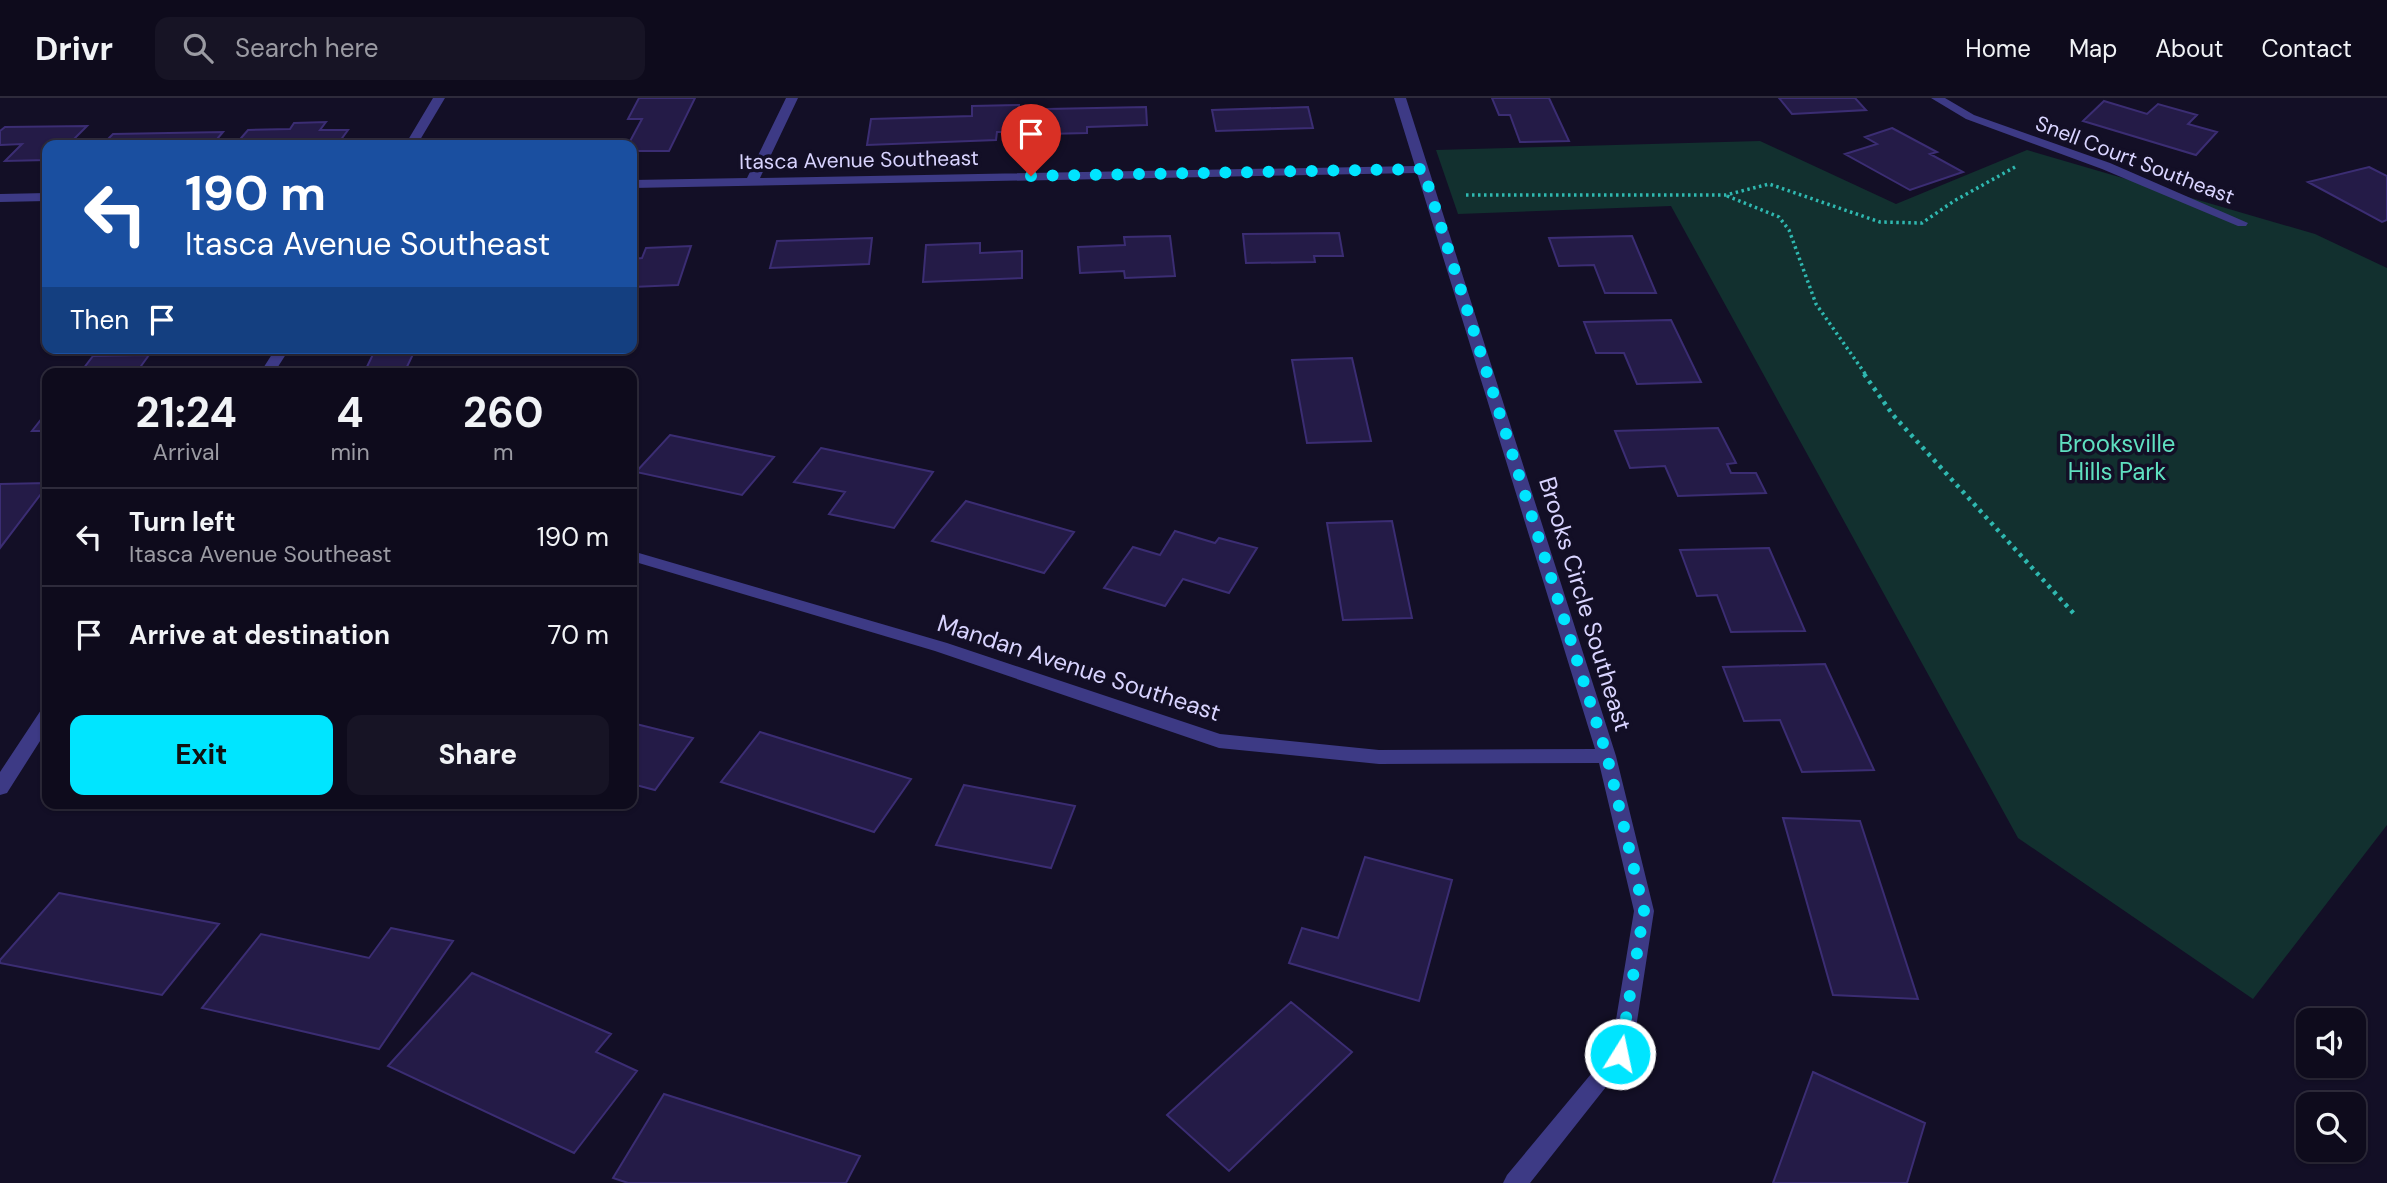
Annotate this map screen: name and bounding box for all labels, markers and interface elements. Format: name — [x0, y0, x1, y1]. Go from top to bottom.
search box — [155, 17, 645, 80]
text: Drivr — [35, 27, 113, 70]
icon: search — [179, 29, 217, 67]
text: Search here — [235, 31, 378, 65]
text: Home — [1965, 33, 2031, 64]
text: Map — [2069, 33, 2117, 64]
text: About — [2155, 33, 2224, 64]
text: Contact — [2262, 33, 2352, 64]
pin — [1001, 104, 1061, 176]
street label: Snell Court Southeast — [2032, 109, 2238, 211]
icon: arrive — [1012, 115, 1050, 153]
street label: Itasca Avenue Southeast — [739, 144, 979, 176]
text: 190 m — [185, 161, 326, 225]
icon: left — [70, 168, 161, 259]
text: Itasca Avenue Southeast — [185, 223, 550, 265]
icon: arrive — [143, 301, 181, 339]
text: Then — [70, 303, 129, 337]
text: 21:24 — [135, 385, 237, 440]
text: 4 — [336, 385, 364, 440]
text: 260 — [463, 385, 544, 440]
park label: Brooksville Hills Park — [2059, 428, 2175, 487]
text: Arrival — [153, 437, 220, 467]
text: min — [330, 437, 370, 467]
text: m — [493, 437, 514, 467]
street label: Brooks Circle Southeast — [1532, 473, 1639, 735]
text: Turn left — [129, 505, 236, 539]
icon: left — [70, 518, 108, 556]
text: 190 m — [537, 520, 609, 554]
text: Itasca Avenue Southeast — [129, 539, 392, 569]
street label: Mandan Avenue Southeast — [934, 607, 1225, 728]
icon: arrive — [70, 616, 108, 654]
text: Arrive at destination — [129, 618, 390, 652]
text: 70 m — [548, 618, 609, 652]
button: Exit — [70, 715, 333, 795]
button: Share — [347, 715, 609, 795]
map controls — [2296, 1008, 2366, 1162]
button: sound — [2296, 1008, 2366, 1078]
position arrow — [1583, 1017, 1657, 1091]
button: search — [2296, 1092, 2366, 1162]

